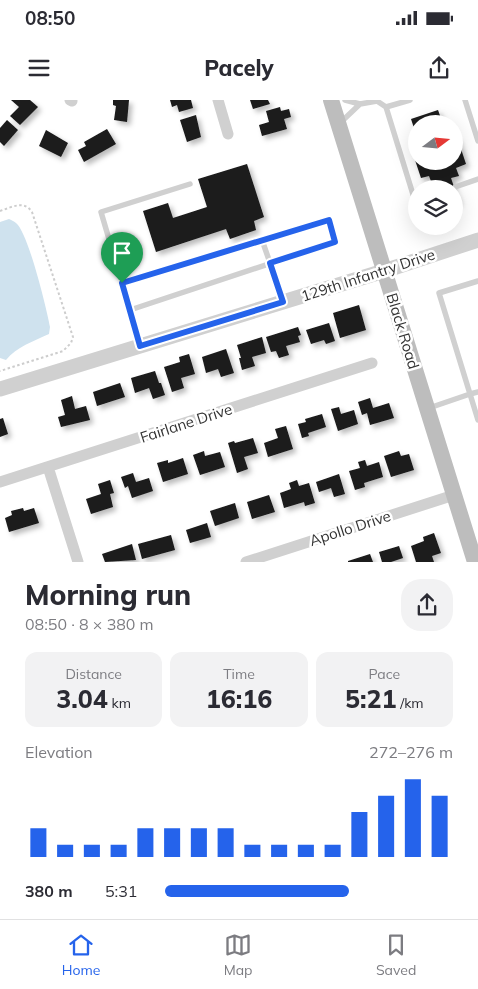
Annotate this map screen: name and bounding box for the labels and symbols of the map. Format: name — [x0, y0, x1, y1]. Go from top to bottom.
north arrow — [408, 115, 462, 170]
pin — [101, 232, 143, 283]
street label: 129th Infantry Drive — [299, 244, 437, 306]
street label: Black Road — [382, 291, 424, 371]
street label: Fairlane Drive — [137, 399, 235, 447]
street label: Apollo Drive — [307, 506, 393, 550]

